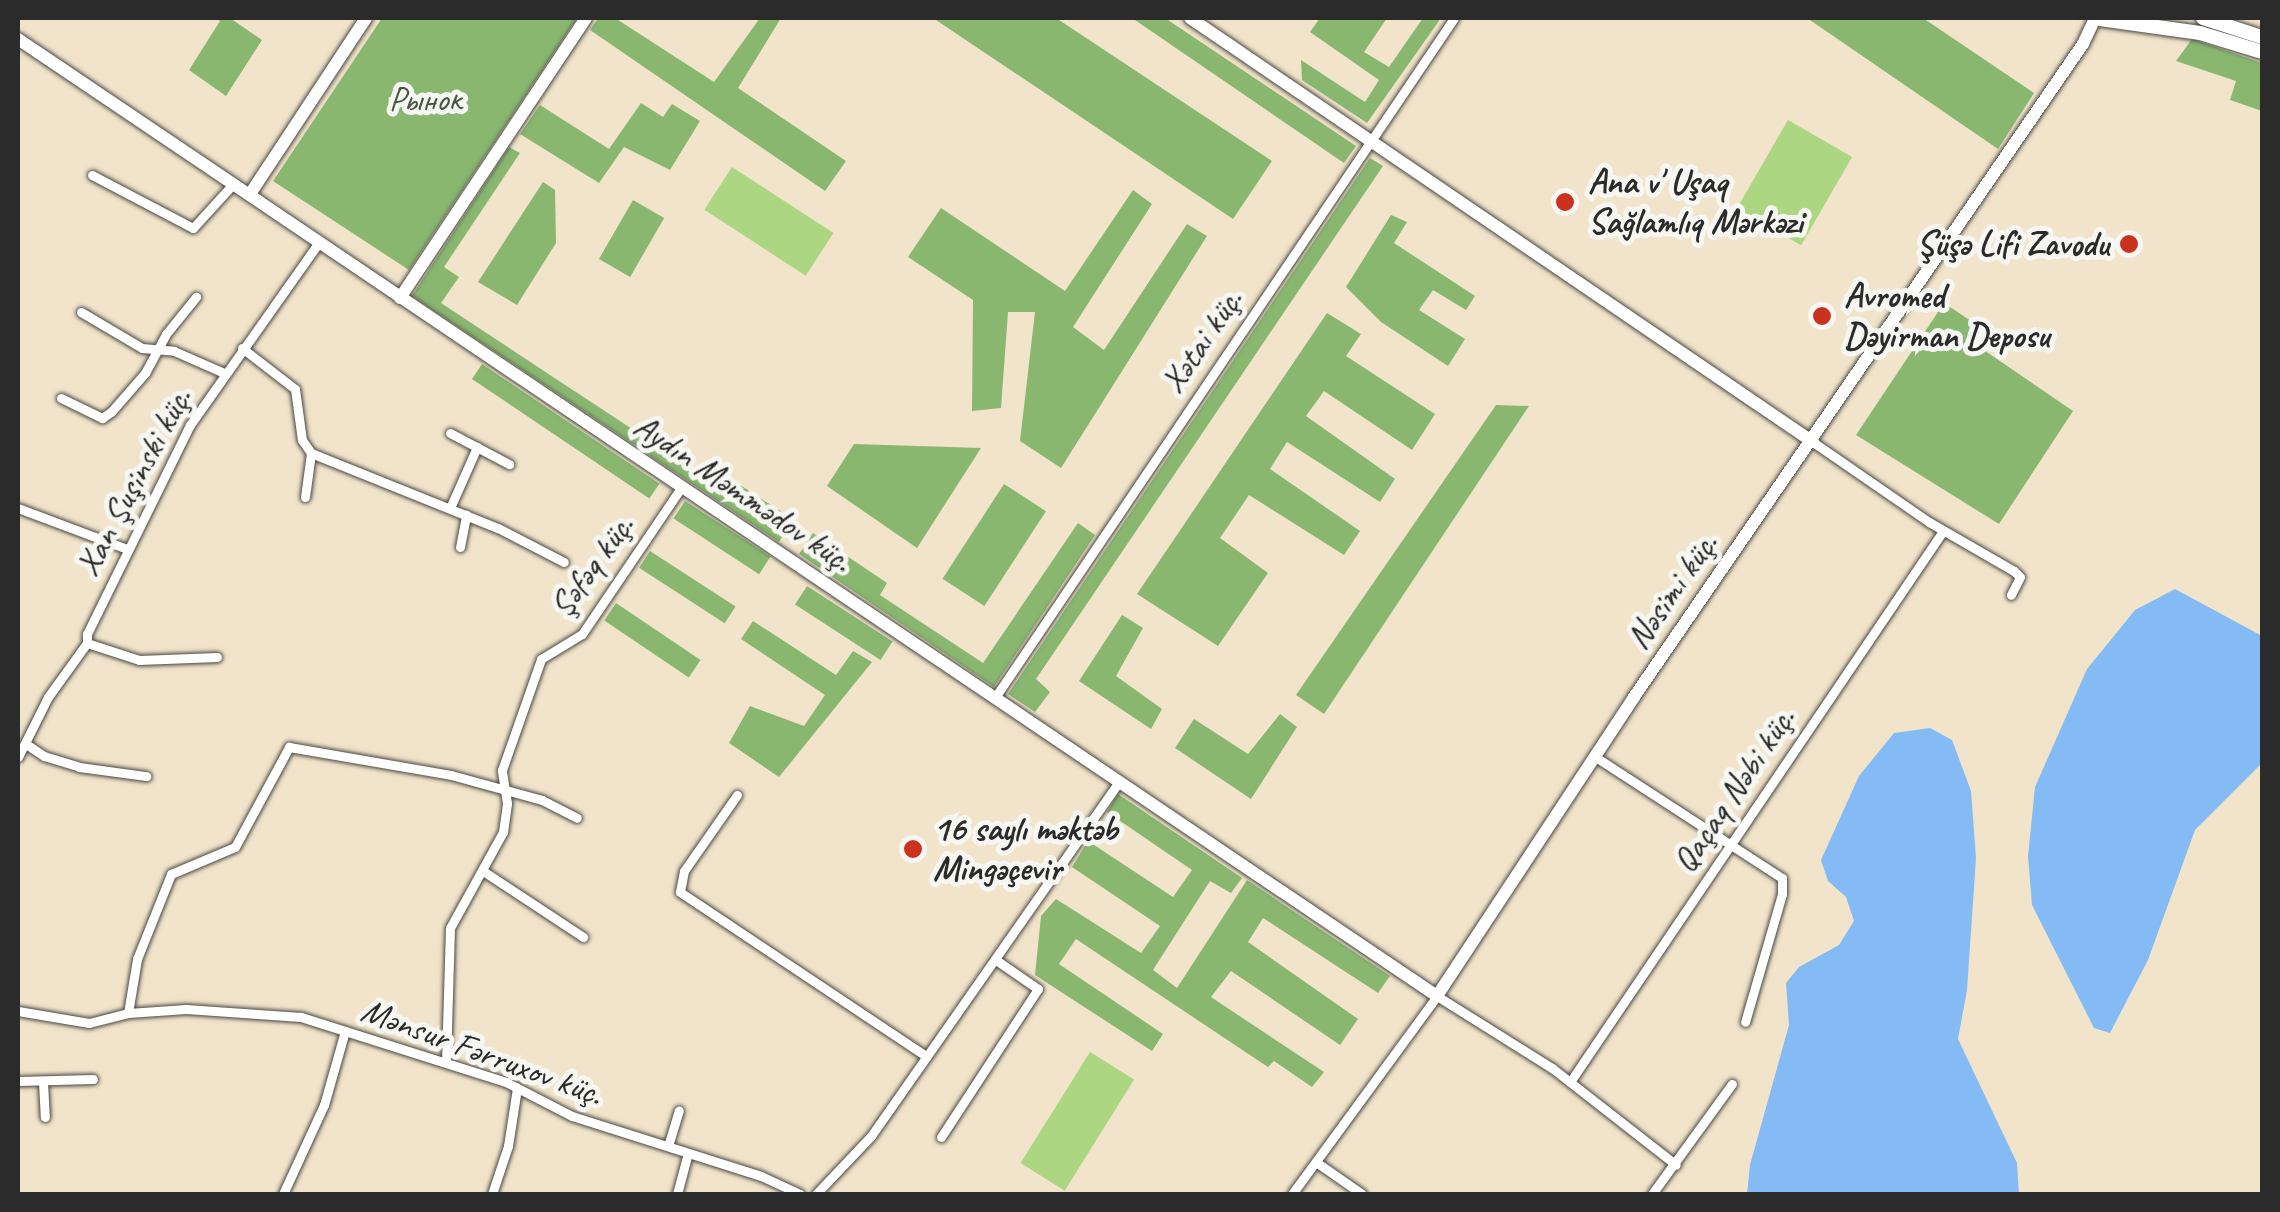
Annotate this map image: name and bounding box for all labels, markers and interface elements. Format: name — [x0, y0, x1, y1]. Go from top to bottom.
park label: Рынок — [389, 78, 461, 120]
place label: Ana v' Uşaq Sağlamlıq Mərkəzi — [1588, 161, 1803, 243]
marker: Ana v' Uşaq Sağlamlıq Mərkəzi — [1552, 189, 1578, 215]
place label: Şüşə Lifi Zavodu — [1917, 223, 2109, 265]
marker: Şüşə Lifi Zavodu — [2118, 233, 2140, 255]
place label: Avromed Dəyirman Deposu — [1844, 275, 2050, 357]
street label: Xətai küç. — [1152, 281, 1252, 401]
marker: Avromed Dəyirman Deposu — [1809, 303, 1835, 329]
street label: Xan Şuşinski küç. — [67, 381, 201, 583]
street label: Aydın Məmmədov küç. — [626, 405, 860, 581]
street label: Şəfəq küç. — [541, 506, 643, 626]
street label: Nəsimi küç. — [1617, 525, 1727, 657]
street label: Qaçaq Nəbi küç. — [1663, 700, 1805, 880]
place label: 16 saylı məktəb Mingəçevir — [933, 808, 1118, 890]
marker: 16 saylı məktəb Mingəçevir — [902, 838, 924, 860]
street label: Mənsur Fərruxov küç. — [356, 989, 608, 1115]

